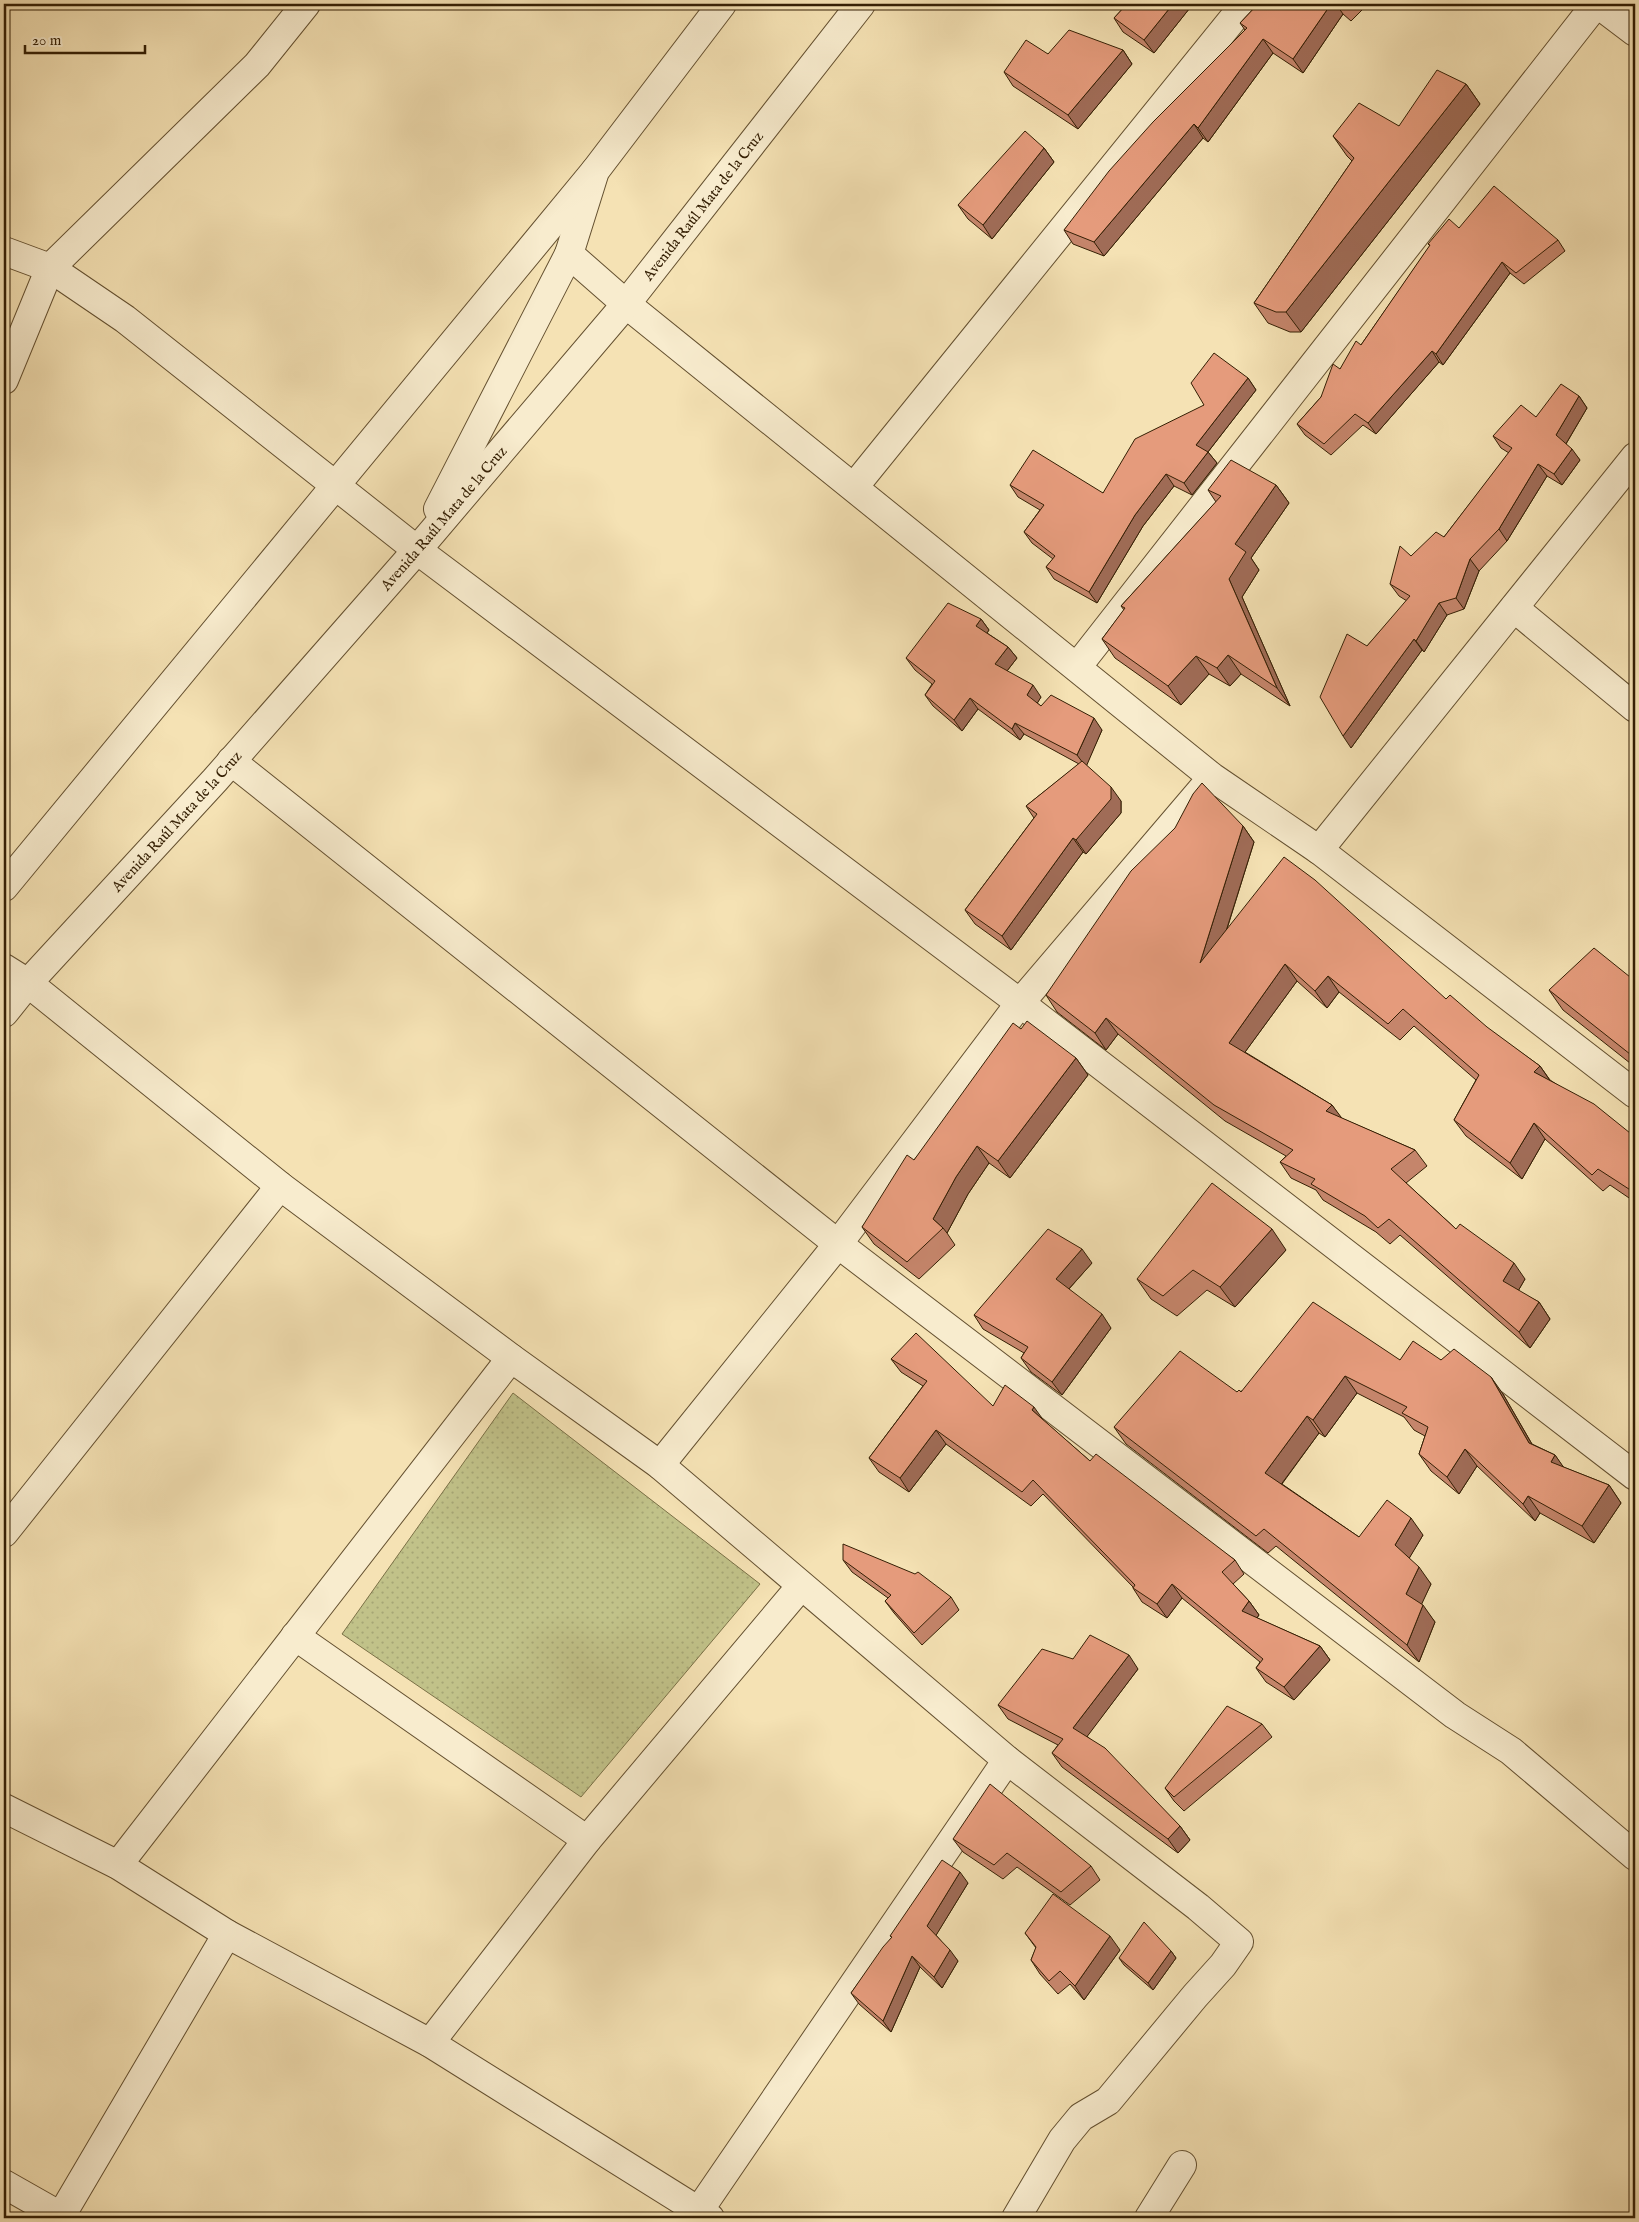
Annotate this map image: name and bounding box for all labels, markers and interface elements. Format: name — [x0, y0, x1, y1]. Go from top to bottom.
scale bar — [25, 22, 145, 54]
text: 20 m — [32, 31, 62, 50]
street label: Avenida Raúl Mata de la Cruz — [638, 128, 768, 285]
street label: Avenida Raúl Mata de la Cruz — [376, 442, 511, 596]
street label: Avenida Raúl Mata de la Cruz — [107, 747, 246, 897]

